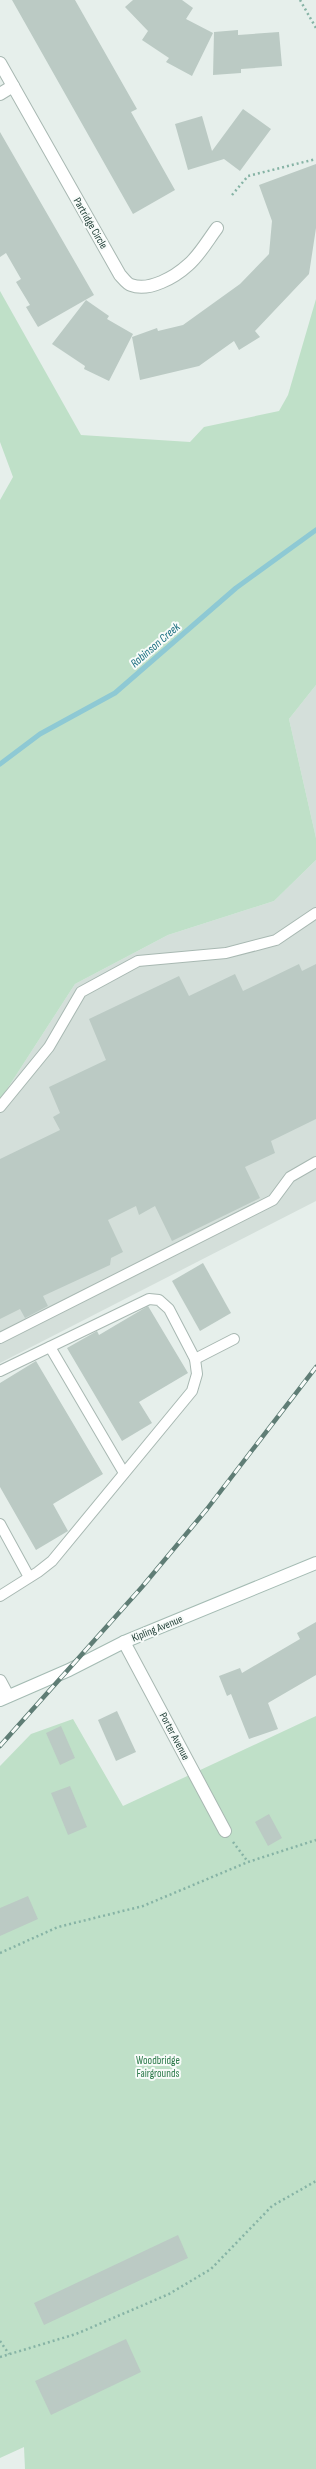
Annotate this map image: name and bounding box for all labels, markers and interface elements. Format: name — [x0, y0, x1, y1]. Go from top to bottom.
street label: Partridge Circle — [71, 195, 110, 251]
water label: Robinson Creek — [127, 619, 184, 671]
street label: Kipling Avenue — [130, 1612, 185, 1645]
street label: Porter Avenue — [157, 1710, 193, 1762]
park label: Woodbridge Fairgrounds — [136, 2054, 180, 2080]

